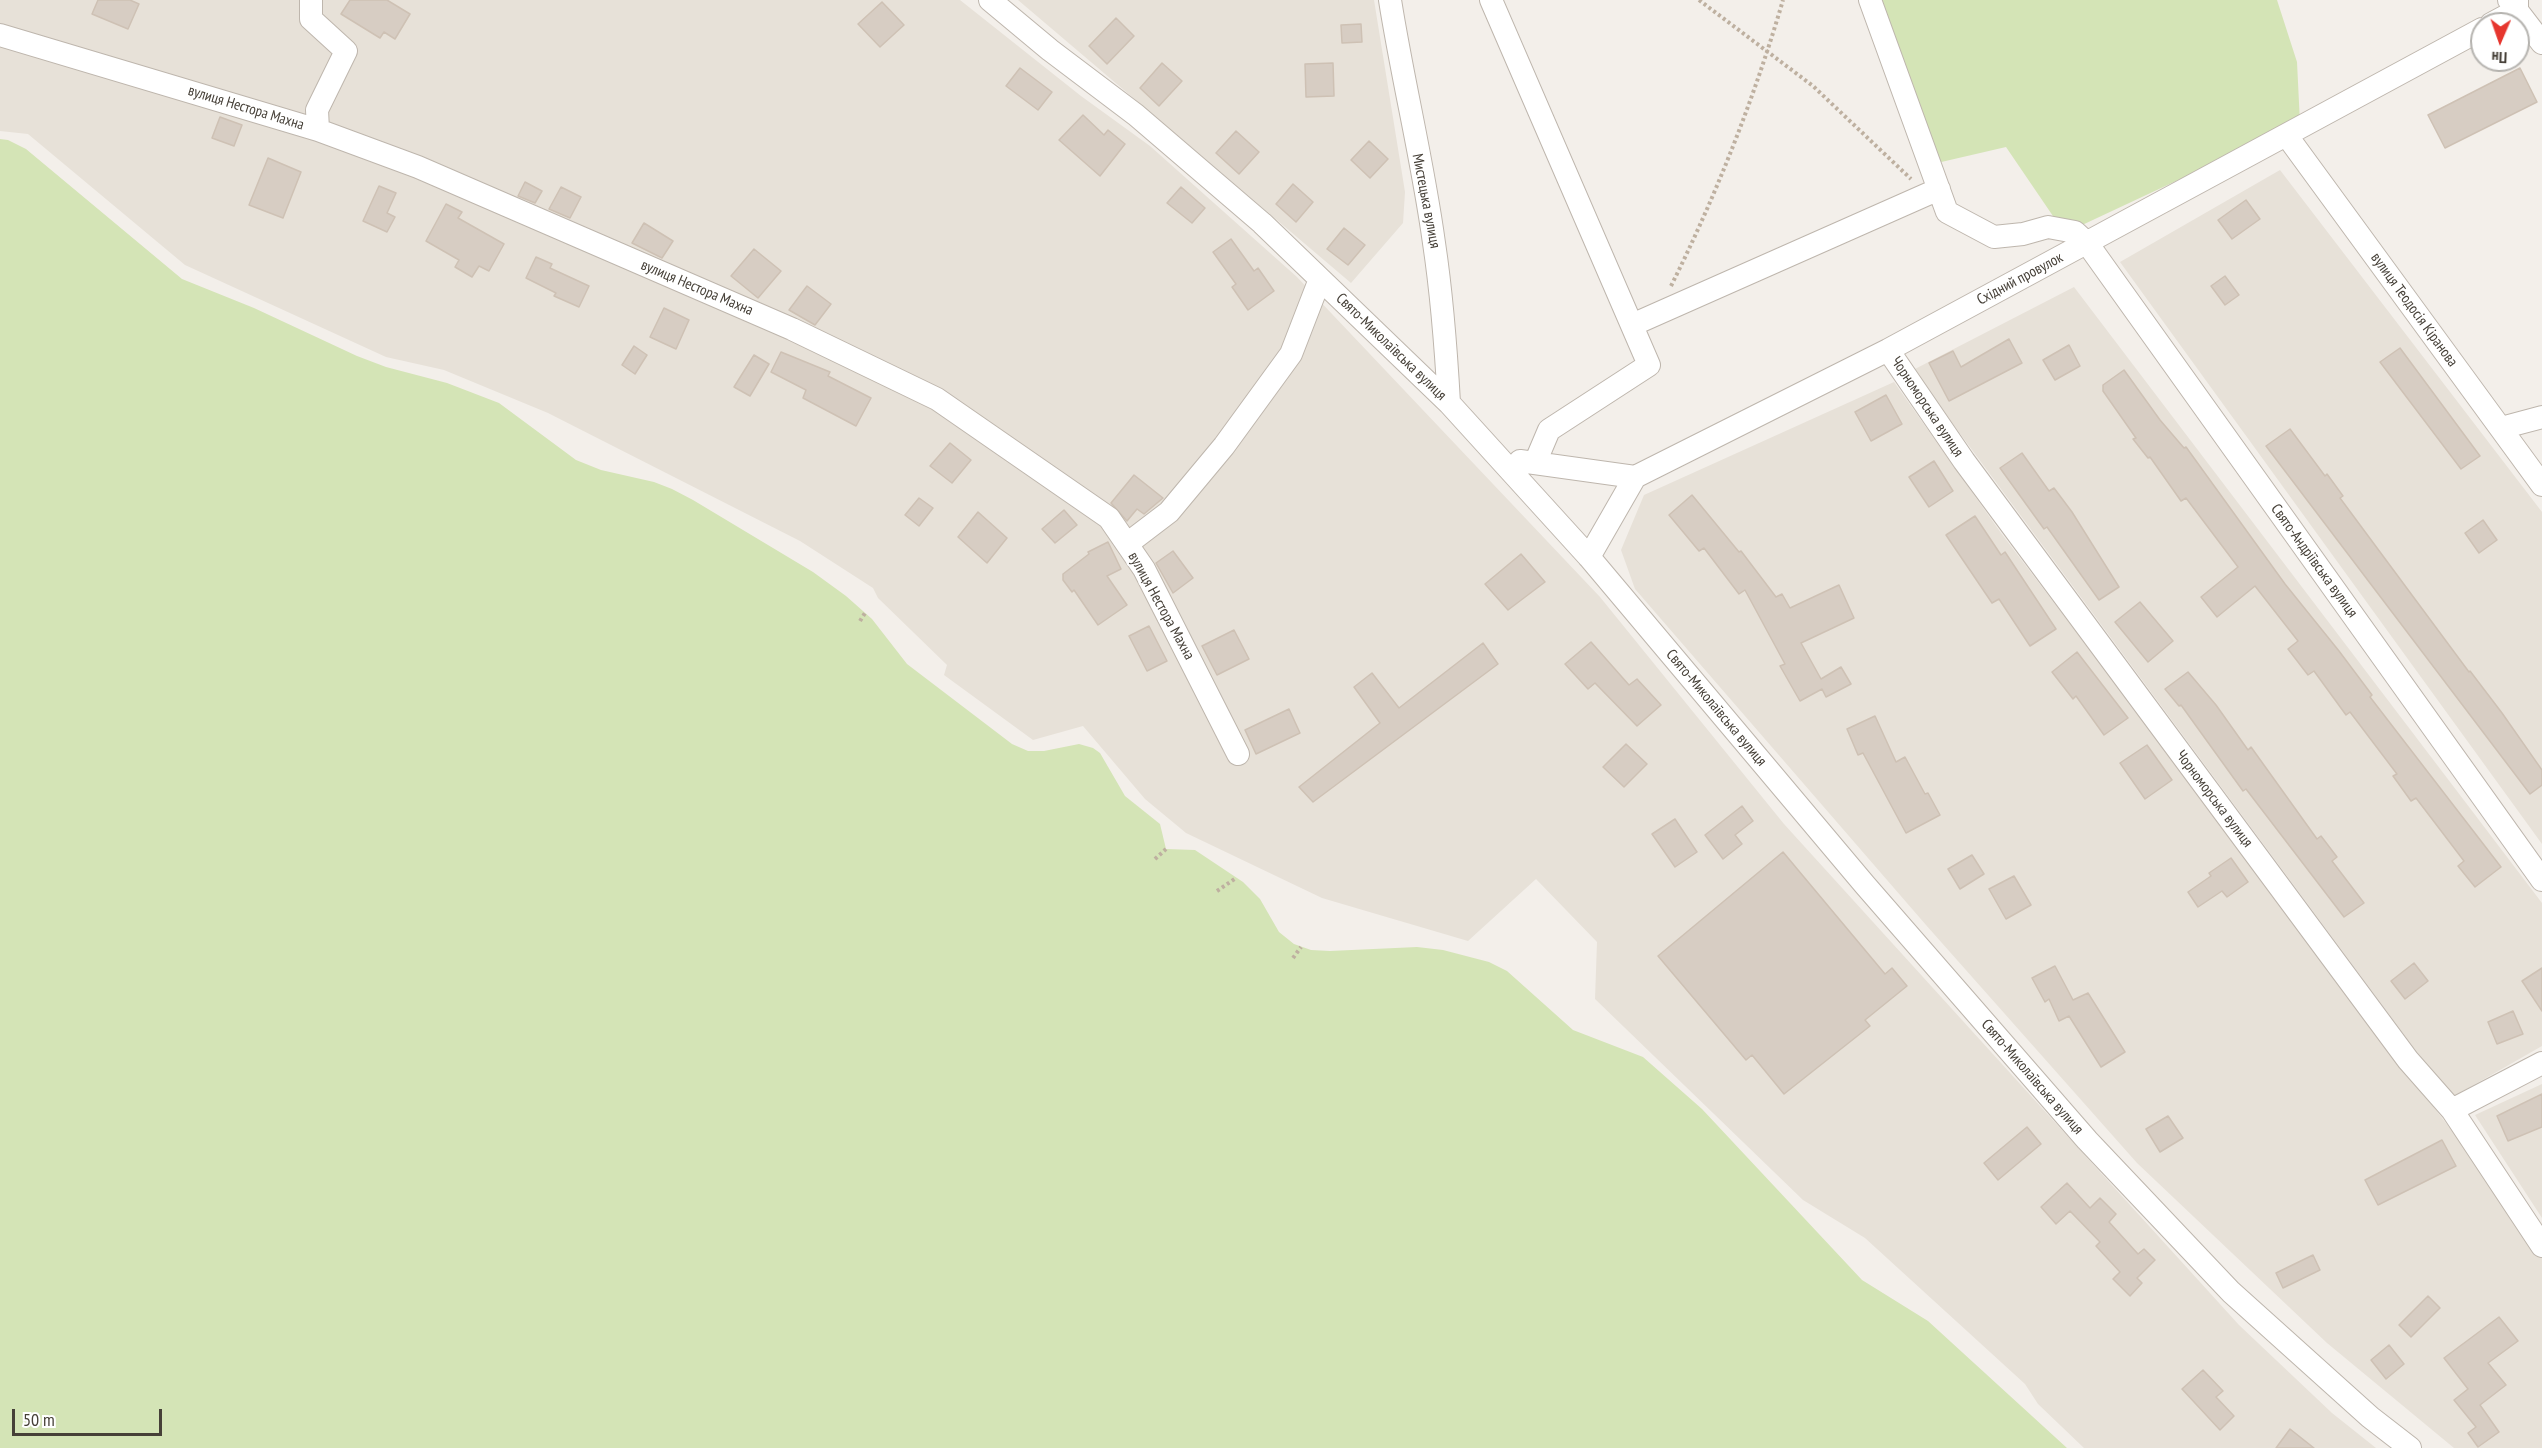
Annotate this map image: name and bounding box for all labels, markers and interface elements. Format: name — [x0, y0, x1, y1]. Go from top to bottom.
north arrow — [2470, 12, 2530, 72]
text: Пн — [2491, 48, 2508, 68]
street label: вулиця Нестора Махна — [186, 82, 306, 134]
street label: Мистецька вулиця — [1408, 152, 1444, 250]
street label: Східний провулок — [1974, 249, 2066, 309]
street label: вулиця Теодосія Кіранова — [2367, 250, 2461, 370]
street label: вулиця Нестора Махна — [638, 256, 756, 320]
street label: Свято-Миколаївська вулиця — [1332, 290, 1450, 404]
street label: Чорноморська вулиця — [1887, 354, 1967, 460]
street label: Свято-Андріївська вулиця — [2267, 501, 2361, 621]
street label: вулиця Нестора Махна — [1124, 549, 1198, 663]
street label: Свято-Миколаївська вулиця — [1662, 646, 1770, 770]
street label: Чорноморська вулиця — [2172, 747, 2256, 851]
street label: Свято-Миколаївська вулиця — [1977, 1016, 2087, 1138]
scale bar — [15, 1397, 165, 1435]
text: 50 m — [23, 1408, 55, 1431]

